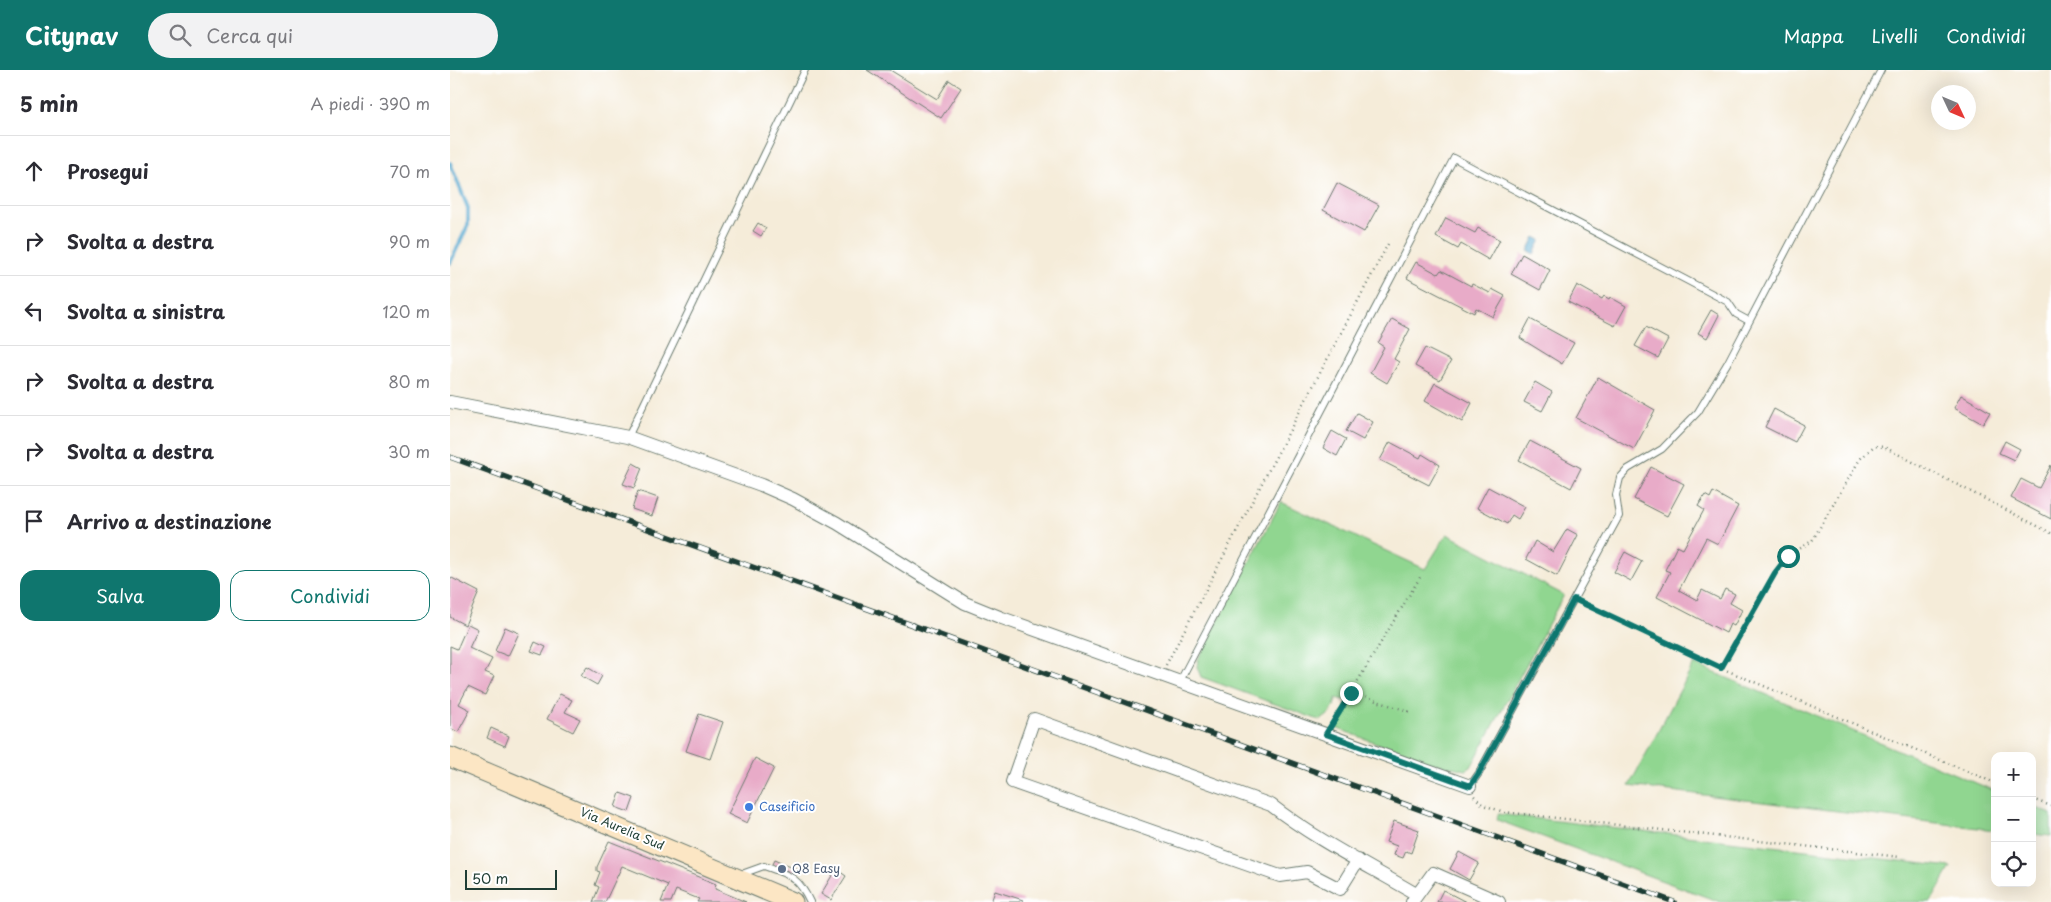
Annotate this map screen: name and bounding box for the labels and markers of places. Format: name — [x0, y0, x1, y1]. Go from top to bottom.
place label: Caseificio — [759, 797, 815, 815]
marker: Caseificio — [743, 801, 755, 813]
place label: Q8 Easy — [792, 859, 840, 877]
marker: Q8 Easy — [776, 863, 788, 875]

